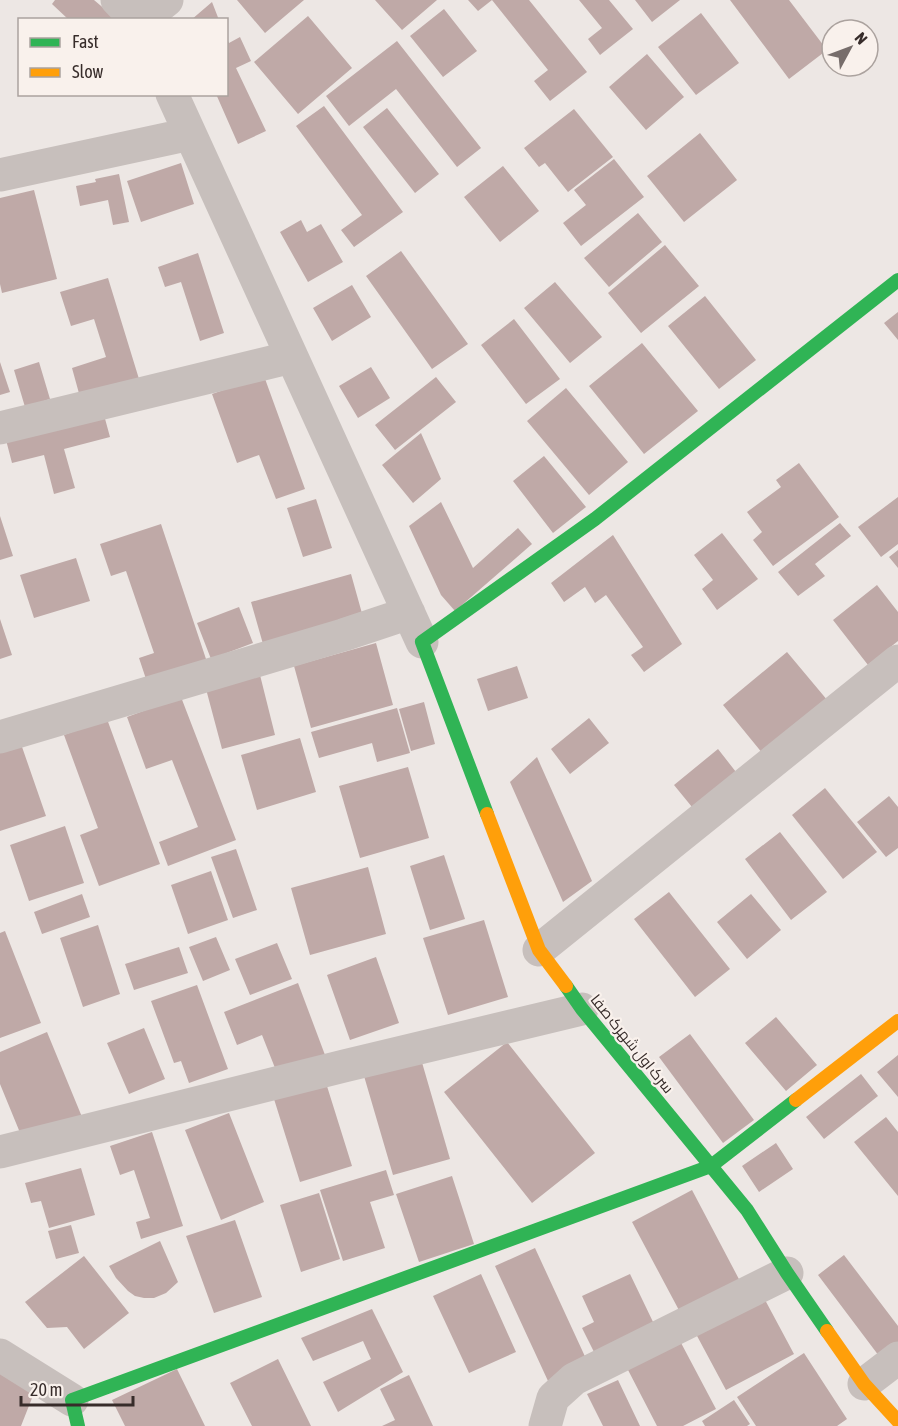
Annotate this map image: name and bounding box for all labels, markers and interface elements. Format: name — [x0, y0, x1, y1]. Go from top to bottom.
legend — [18, 18, 228, 96]
north arrow — [820, 18, 880, 78]
text: N — [851, 29, 871, 48]
text: Fast — [72, 31, 99, 52]
text: Slow — [72, 61, 103, 82]
street label: سرک اول شهرک صفا — [586, 991, 677, 1098]
scale bar — [21, 1369, 134, 1407]
text: 20 m — [30, 1379, 62, 1400]

